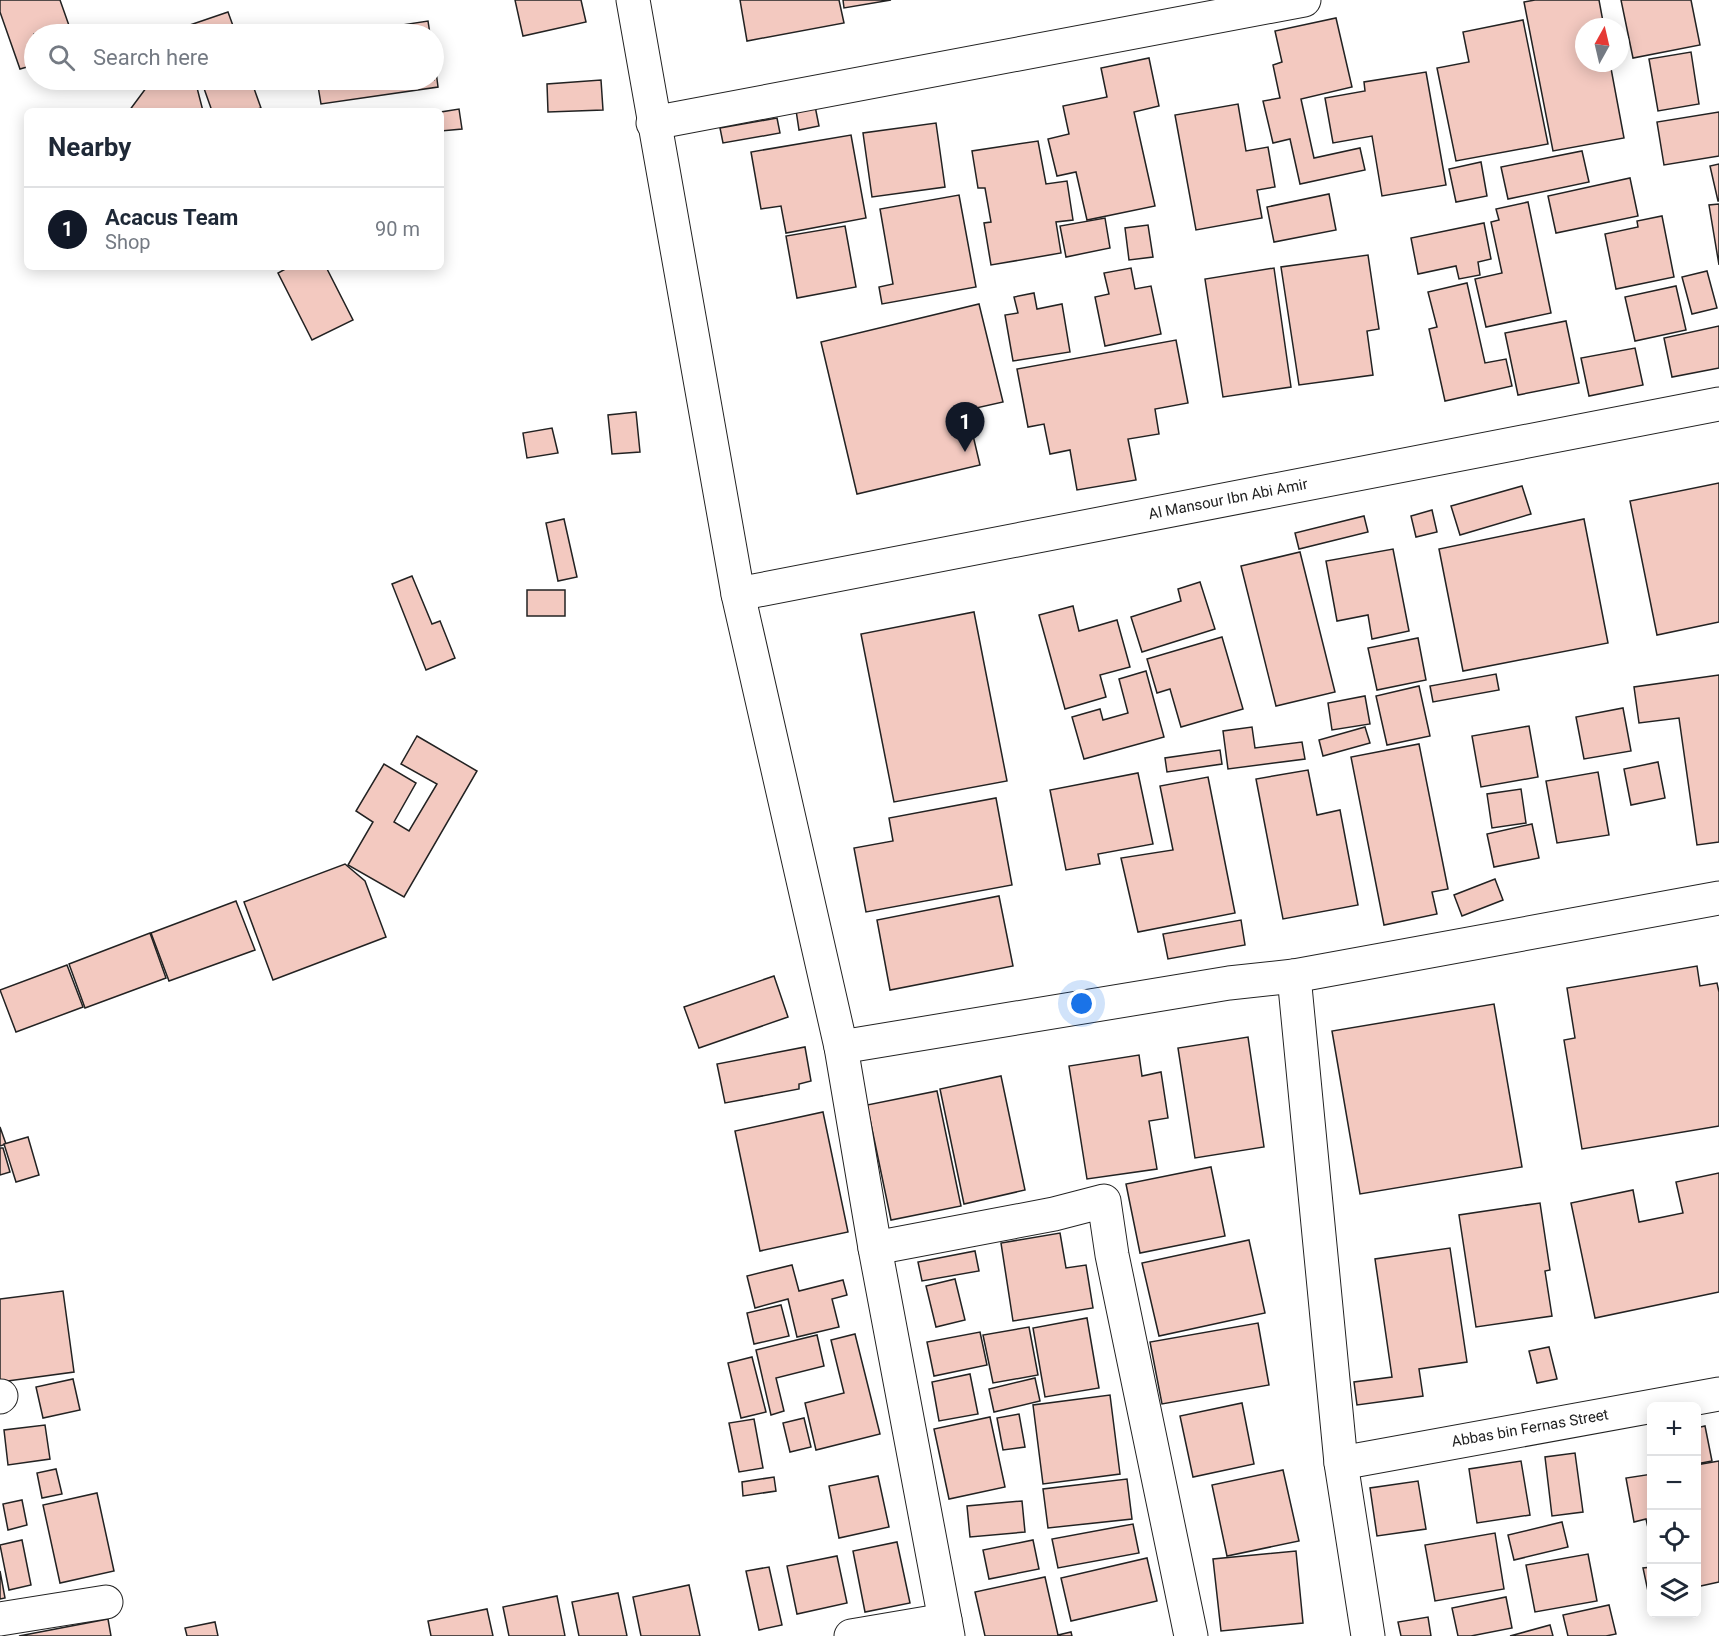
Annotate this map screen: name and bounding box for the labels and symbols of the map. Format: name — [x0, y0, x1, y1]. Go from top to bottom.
north arrow — [1575, 18, 1629, 72]
pin: 1 — [946, 402, 984, 452]
street label: Al Mansour Ibn Abi Amir — [1147, 475, 1309, 523]
your location — [1067, 989, 1096, 1018]
street label: Abbas bin Fernas Street — [1450, 1405, 1610, 1451]

